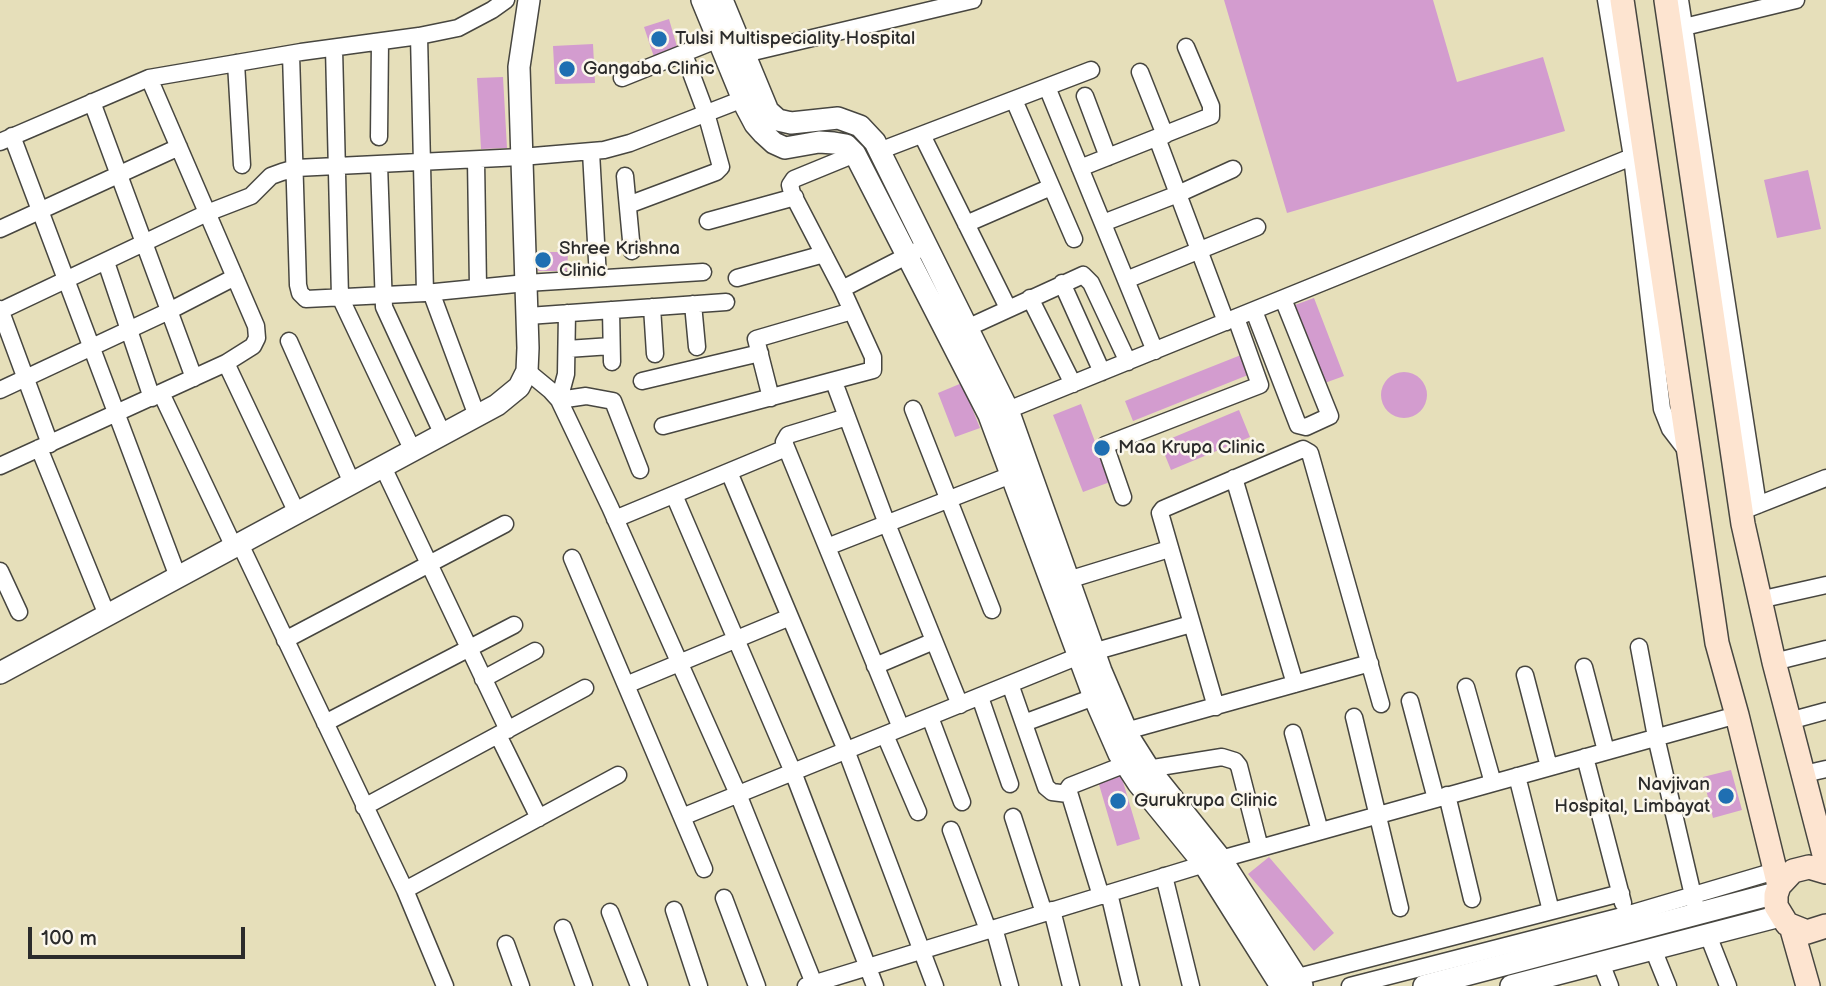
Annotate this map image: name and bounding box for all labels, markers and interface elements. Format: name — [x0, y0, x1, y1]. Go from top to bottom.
place label: Tulsi Multispeciality Hospital — [675, 28, 915, 50]
marker: Tulsi Multispeciality Hospital — [649, 29, 669, 49]
place label: Gangaba Clinic — [583, 58, 715, 80]
marker: Gangaba Clinic — [557, 59, 577, 79]
place label: Shree Krishna Clinic — [559, 238, 680, 282]
marker: Shree Krishna Clinic — [533, 250, 553, 270]
place label: Maa Krupa Clinic — [1118, 437, 1265, 459]
marker: Maa Krupa Clinic — [1092, 438, 1112, 458]
place label: Navjivan Hospital, Limbayat — [1554, 774, 1710, 818]
marker: Navjivan Hospital, Limbayat — [1716, 786, 1736, 806]
place label: Gurukrupa Clinic — [1134, 790, 1277, 812]
marker: Gurukrupa Clinic — [1108, 791, 1128, 811]
scale bar — [32, 912, 248, 956]
text: 100 m — [41, 926, 97, 951]

